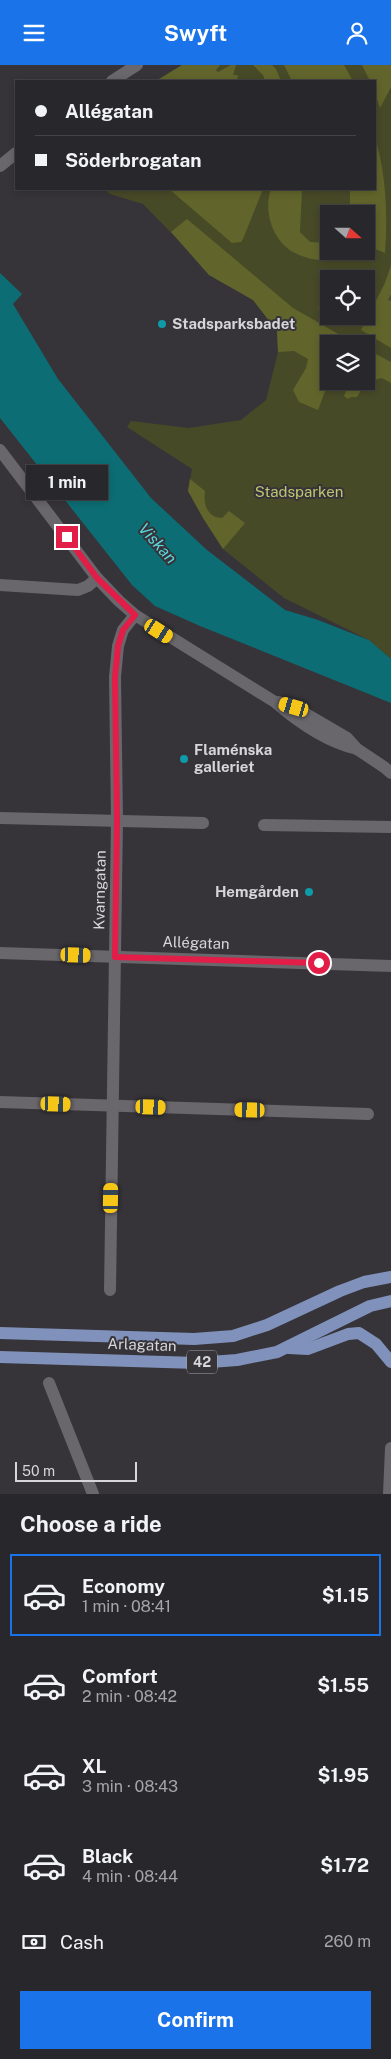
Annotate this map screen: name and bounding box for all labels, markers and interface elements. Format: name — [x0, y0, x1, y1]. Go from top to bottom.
icon: menu — [20, 19, 48, 47]
icon: person — [343, 19, 371, 47]
text: Swyft — [164, 20, 227, 46]
text: Allégatan — [65, 100, 153, 122]
text: Söderbrogatan — [65, 149, 202, 171]
north arrow — [320, 205, 375, 260]
map controls — [320, 205, 375, 390]
button: locate — [320, 270, 375, 325]
place label: Stadsparksbadet — [172, 315, 295, 332]
marker: Stadsparksbadet — [156, 318, 168, 330]
button: layers — [320, 335, 375, 390]
callout: 1 min — [26, 465, 108, 499]
text: 1 min — [48, 473, 86, 492]
park label: Stadsparken — [255, 483, 343, 500]
water label: Viskan — [135, 519, 181, 568]
route end — [56, 526, 78, 548]
car — [142, 617, 175, 645]
car — [277, 696, 310, 718]
place label: Flaménska galleriet — [194, 741, 272, 775]
marker: Flaménska galleriet — [178, 753, 190, 765]
street label: Kvarngatan — [90, 850, 109, 930]
place label: Hemgården — [215, 883, 299, 900]
marker: Hemgården — [303, 886, 315, 898]
street label: Allégatan — [162, 933, 230, 952]
car — [60, 947, 91, 963]
route start — [308, 952, 330, 974]
car — [40, 1096, 71, 1112]
car — [135, 1099, 166, 1115]
car — [234, 1102, 265, 1118]
car — [103, 1183, 118, 1213]
street label: Arlagatan — [107, 1335, 177, 1354]
road number: 42 — [187, 1350, 217, 1373]
scale bar — [15, 1459, 138, 1482]
text: 50 m — [22, 1463, 55, 1479]
text: Choose a ride — [20, 1511, 162, 1537]
icon: car — [22, 1573, 67, 1618]
text: Economy — [82, 1575, 165, 1597]
text: $1.15 — [322, 1584, 369, 1606]
text: 1 min · 08:41 — [82, 1597, 171, 1616]
icon: car — [22, 1663, 67, 1708]
text: Comfort — [82, 1665, 158, 1687]
text: $1.55 — [317, 1674, 369, 1696]
text: 2 min · 08:42 — [82, 1687, 177, 1706]
icon: car — [22, 1753, 67, 1798]
text: XL — [82, 1755, 107, 1777]
text: $1.95 — [317, 1764, 369, 1786]
text: 3 min · 08:43 — [82, 1777, 178, 1796]
icon: car — [22, 1843, 67, 1888]
text: Black — [82, 1845, 133, 1867]
text: $1.72 — [320, 1854, 369, 1876]
text: 4 min · 08:44 — [82, 1867, 178, 1886]
icon: cash — [20, 1928, 48, 1956]
text: Cash — [60, 1931, 104, 1953]
text: 260 m — [324, 1932, 371, 1951]
button: Confirm — [20, 1991, 371, 2049]

